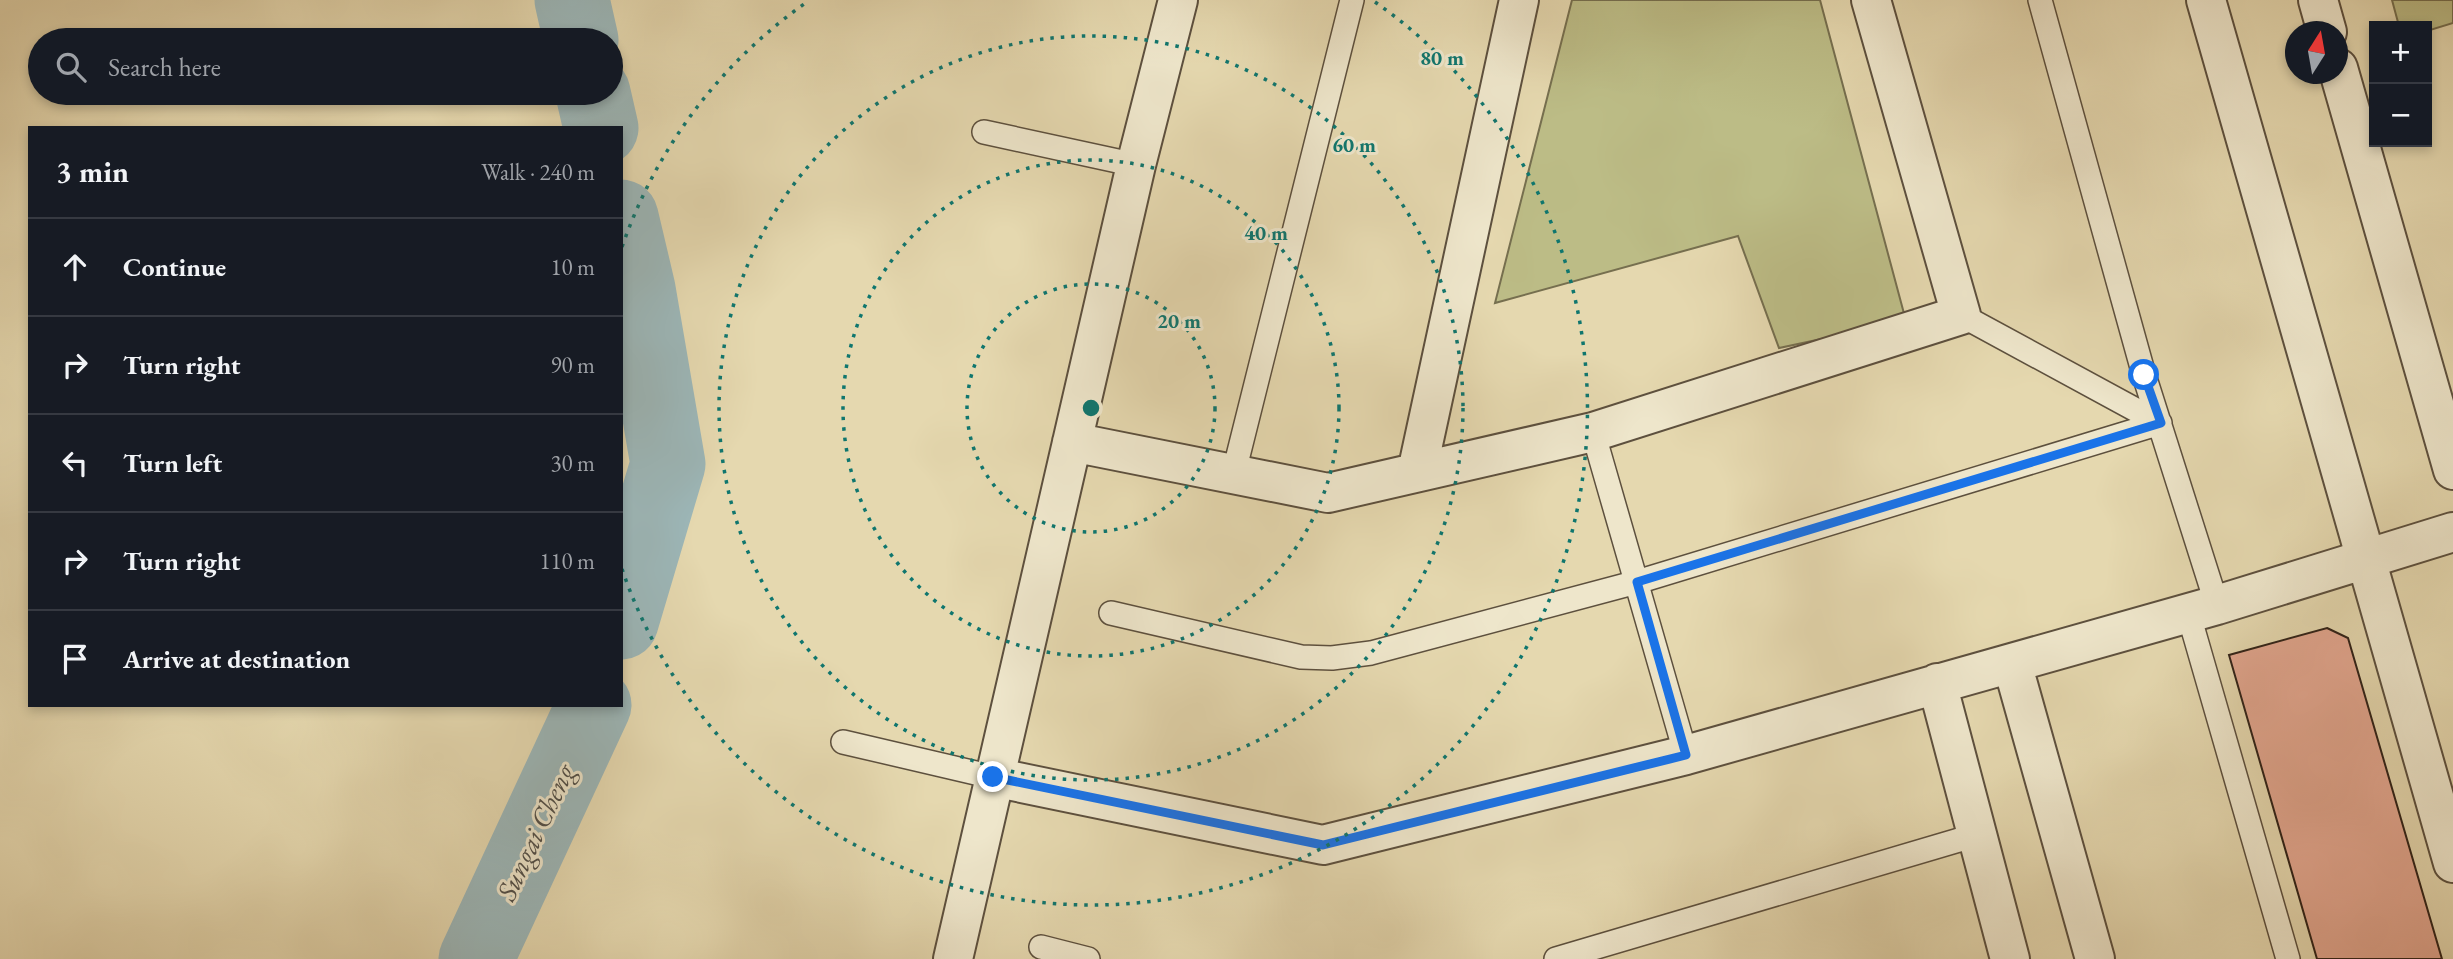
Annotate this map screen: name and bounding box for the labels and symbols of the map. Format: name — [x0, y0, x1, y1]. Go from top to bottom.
north arrow — [2285, 21, 2348, 84]
text: 80 m — [1420, 44, 1464, 71]
text: 60 m — [1332, 131, 1376, 158]
text: 40 m — [1244, 219, 1288, 246]
text: 20 m — [1157, 307, 1201, 334]
route start — [2128, 359, 2159, 390]
centre of rings — [1079, 396, 1103, 420]
water label: Sungai Cheng — [487, 757, 583, 907]
route end — [977, 761, 1008, 792]

